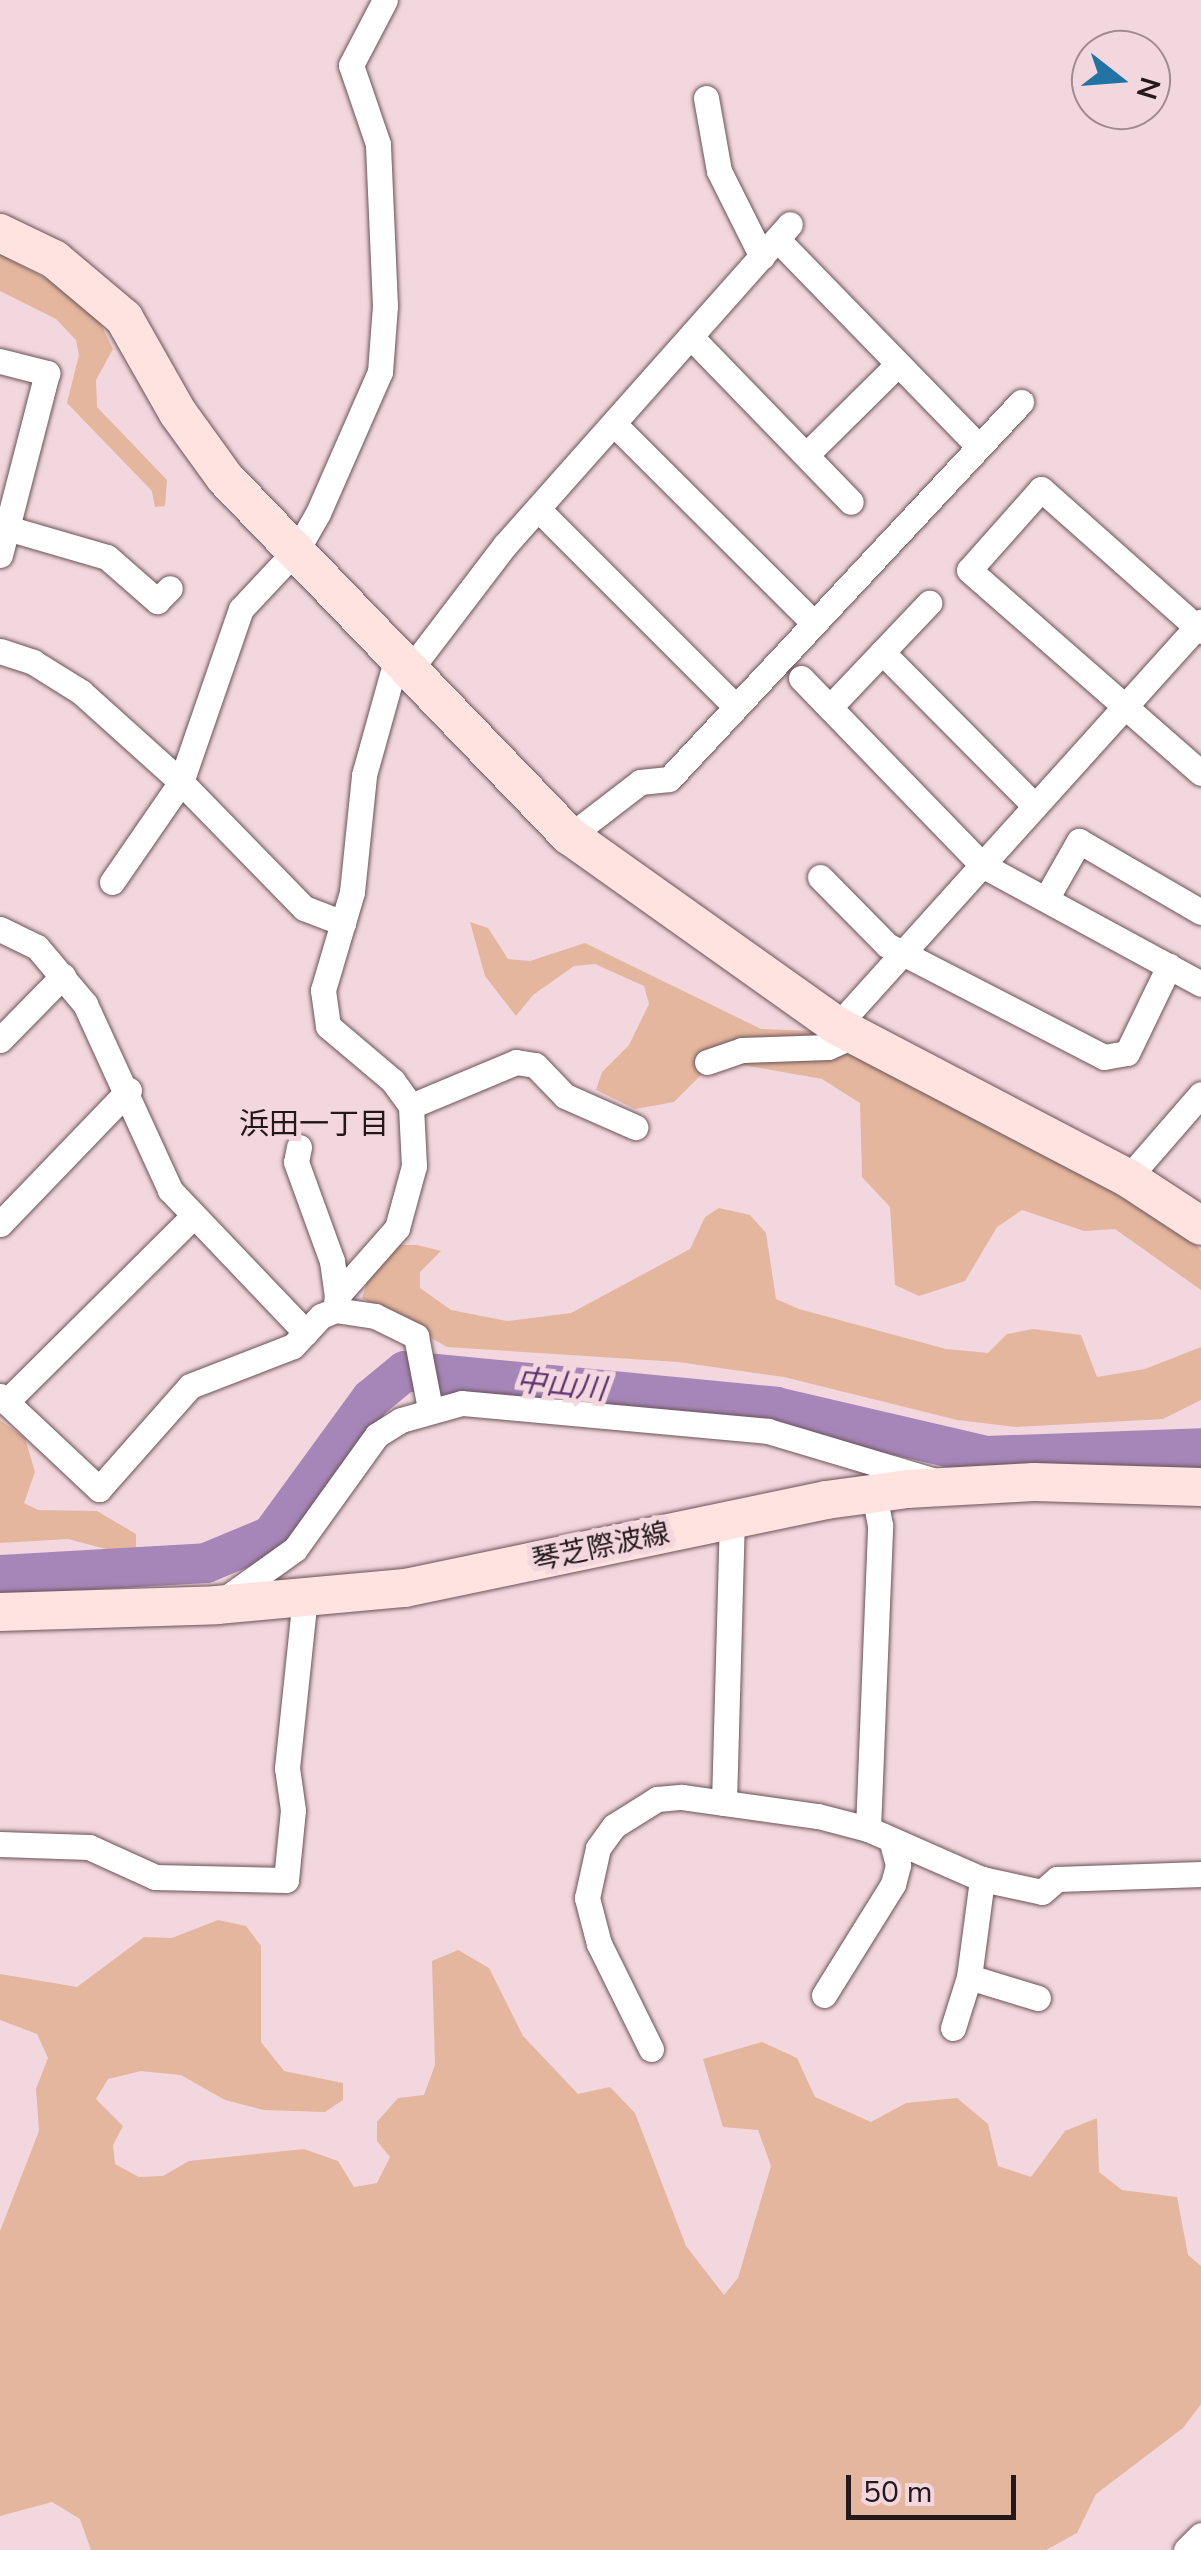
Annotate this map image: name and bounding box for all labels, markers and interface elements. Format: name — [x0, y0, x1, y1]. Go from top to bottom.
north arrow — [1071, 30, 1171, 130]
text: N — [1127, 73, 1169, 104]
district label: 浜田一丁目 — [239, 1107, 389, 1143]
water label: 中山川 — [514, 1363, 608, 1409]
street label: 琴芝際波線 — [529, 1516, 673, 1578]
scale bar — [851, 2455, 1021, 2517]
text: 50 m — [863, 2472, 932, 2513]

